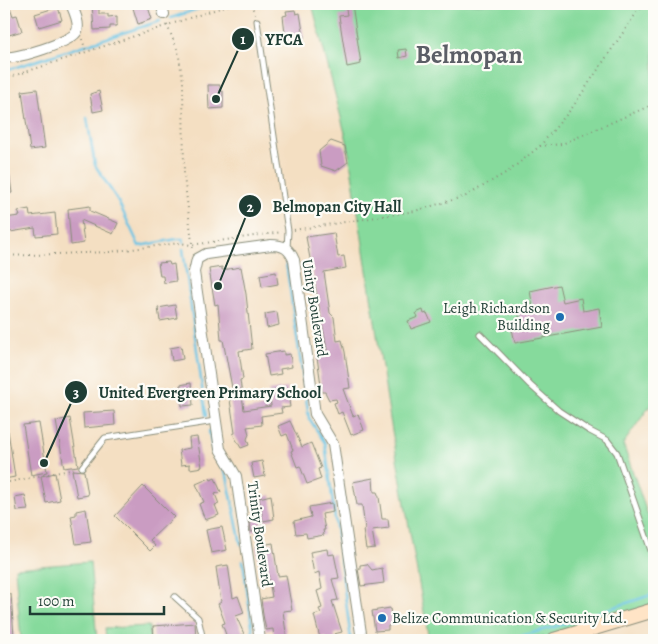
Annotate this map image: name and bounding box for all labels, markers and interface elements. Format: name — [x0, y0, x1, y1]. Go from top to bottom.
callout: YFCA — [230, 23, 313, 54]
text: 1 — [240, 29, 246, 49]
text: YFCA — [264, 29, 304, 51]
district label: Belmopan — [416, 38, 522, 72]
callout: Belmopan City Hall — [238, 191, 412, 222]
text: Belmopan City Hall — [273, 196, 402, 218]
text: 2 — [246, 197, 254, 217]
street label: Unity Boulevard — [297, 258, 333, 359]
place label: Leigh Richardson Building — [443, 298, 550, 335]
marker: Leigh Richardson Building — [554, 311, 566, 323]
callout: United Evergreen Primary School — [64, 377, 331, 408]
text: United Evergreen Primary School — [99, 382, 322, 404]
text: 3 — [73, 383, 79, 403]
street label: Trinity Boulevard — [243, 480, 277, 589]
scale bar — [30, 584, 164, 616]
text: 100 m — [38, 591, 75, 611]
place label: Belize Communication & Security Ltd. — [392, 608, 627, 628]
marker: Belize Communication & Security Ltd. — [376, 612, 388, 624]

